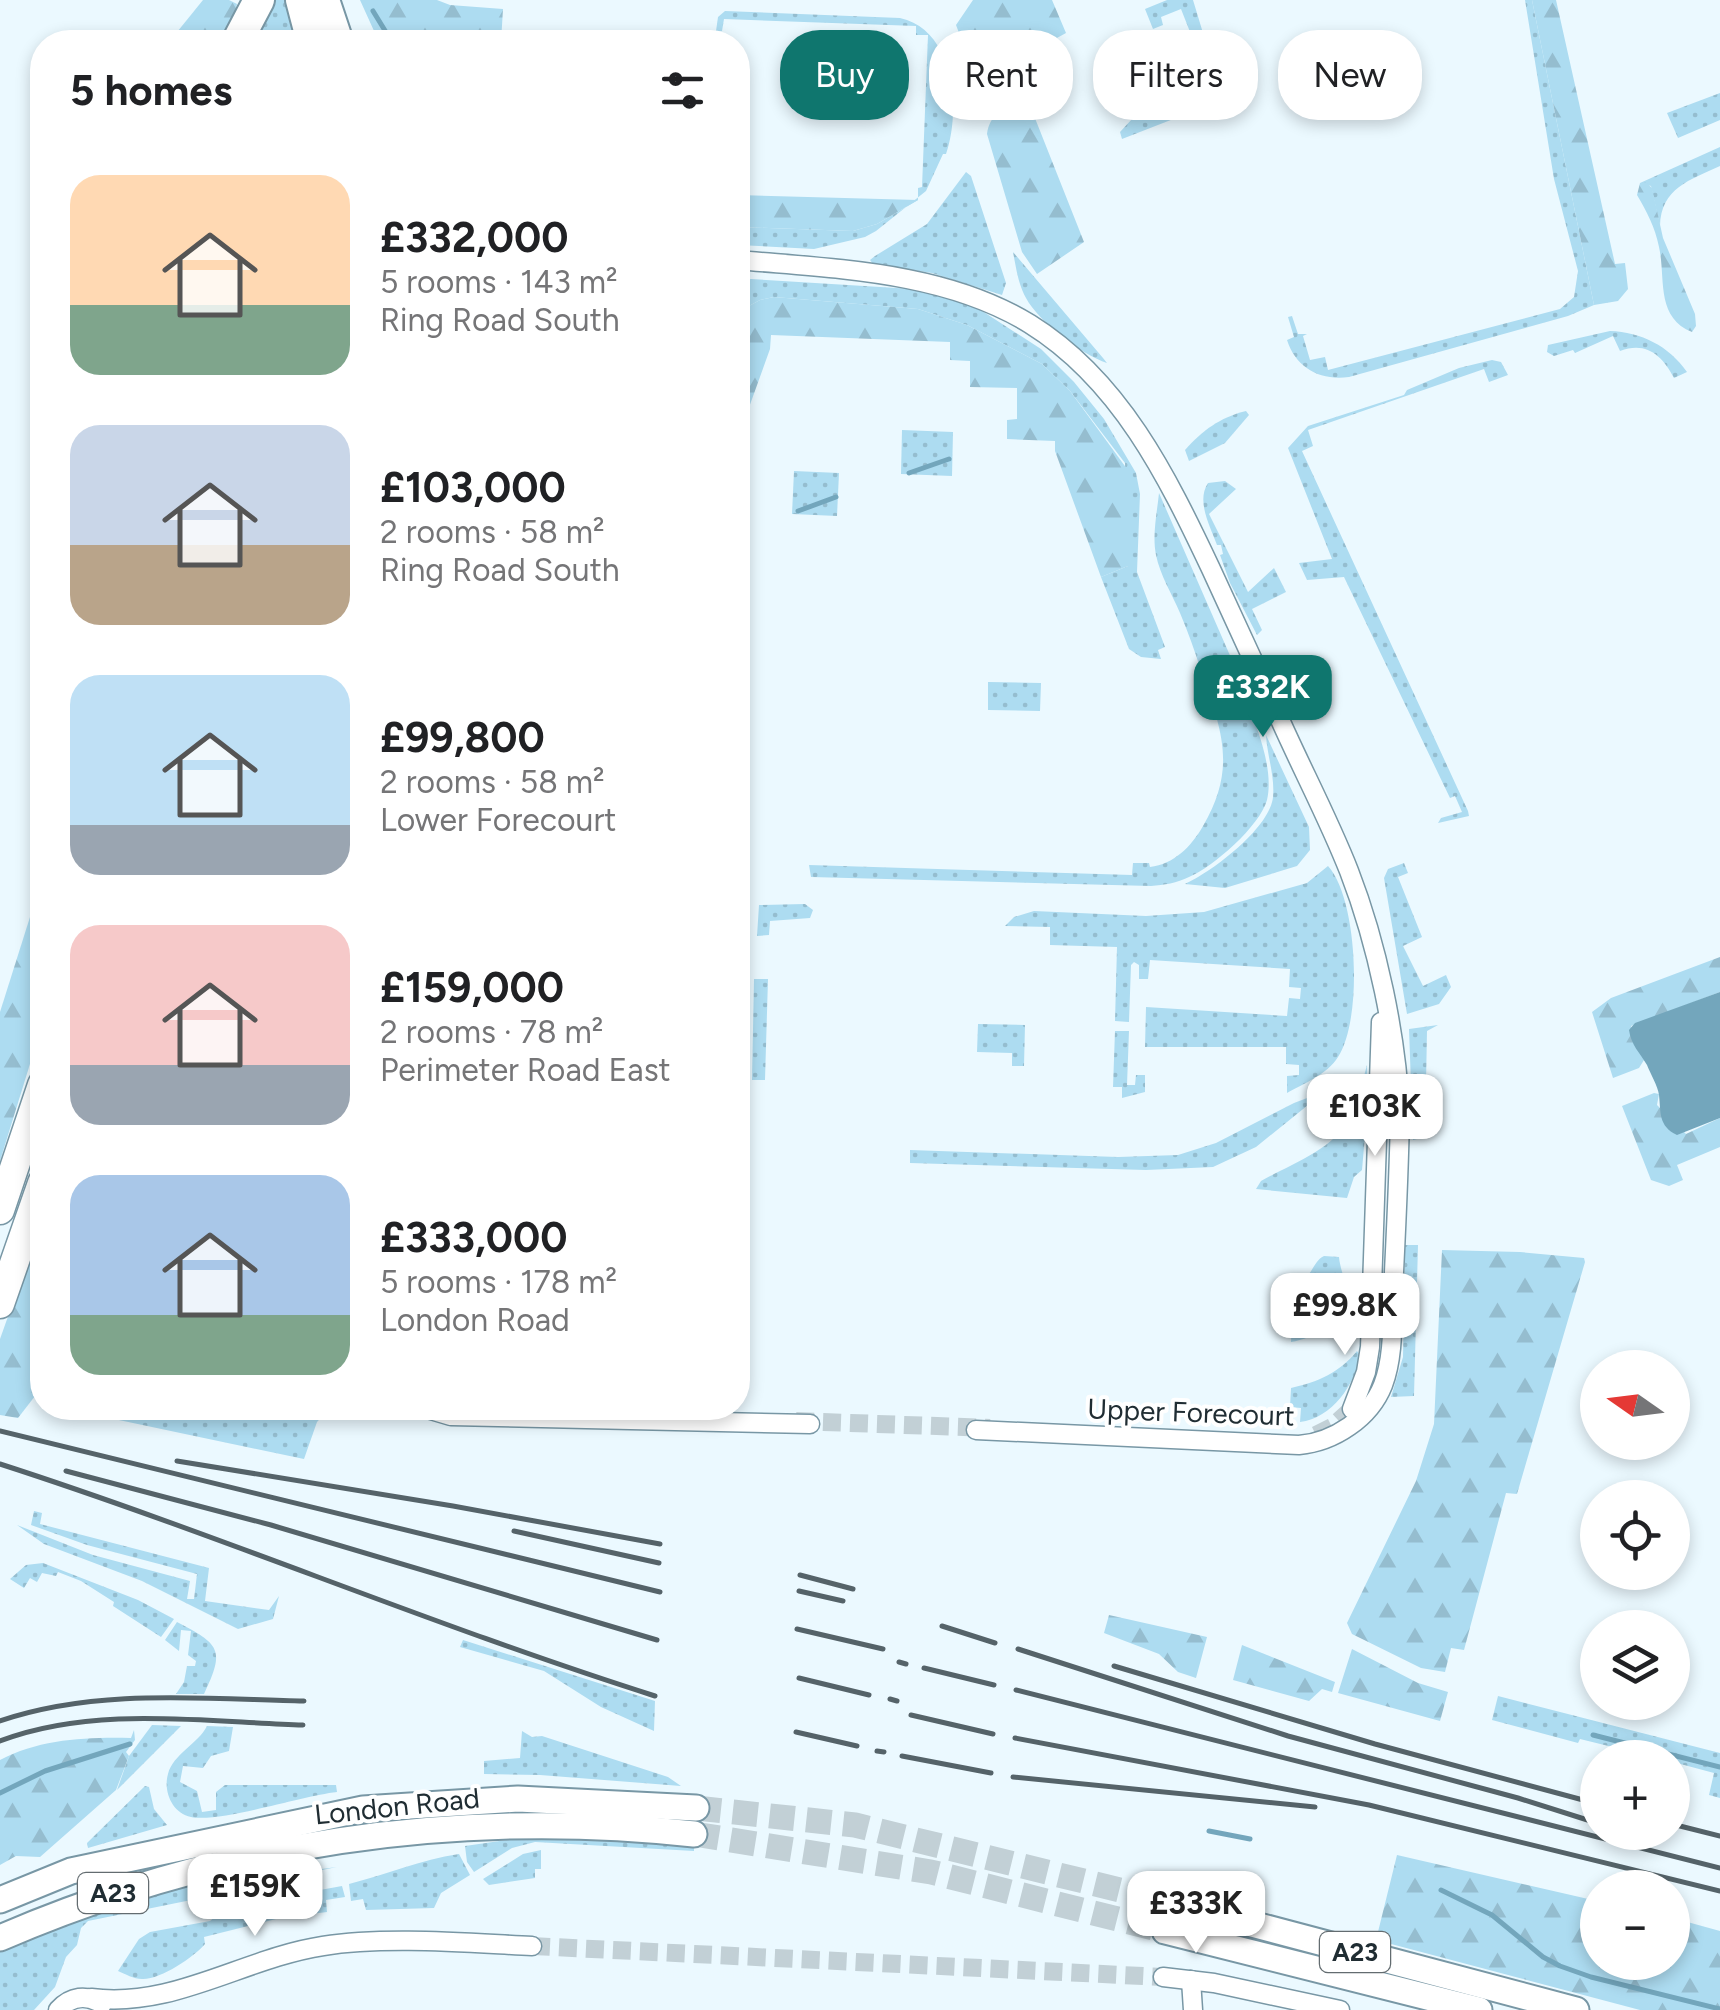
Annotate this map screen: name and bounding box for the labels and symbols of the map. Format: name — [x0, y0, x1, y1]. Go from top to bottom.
pin: £332K — [1193, 655, 1333, 740]
pin: £103K — [1305, 1074, 1445, 1159]
pin: £99.8K — [1264, 1273, 1426, 1358]
north arrow — [1580, 1350, 1690, 1460]
street label: Upper Forecourt — [1087, 1391, 1295, 1433]
street label: London Road — [313, 1780, 481, 1832]
pin: £159K — [185, 1854, 325, 1939]
pin: £333K — [1126, 1871, 1266, 1956]
road number: A23 — [78, 1873, 148, 1913]
road number: A23 — [1320, 1932, 1390, 1972]

